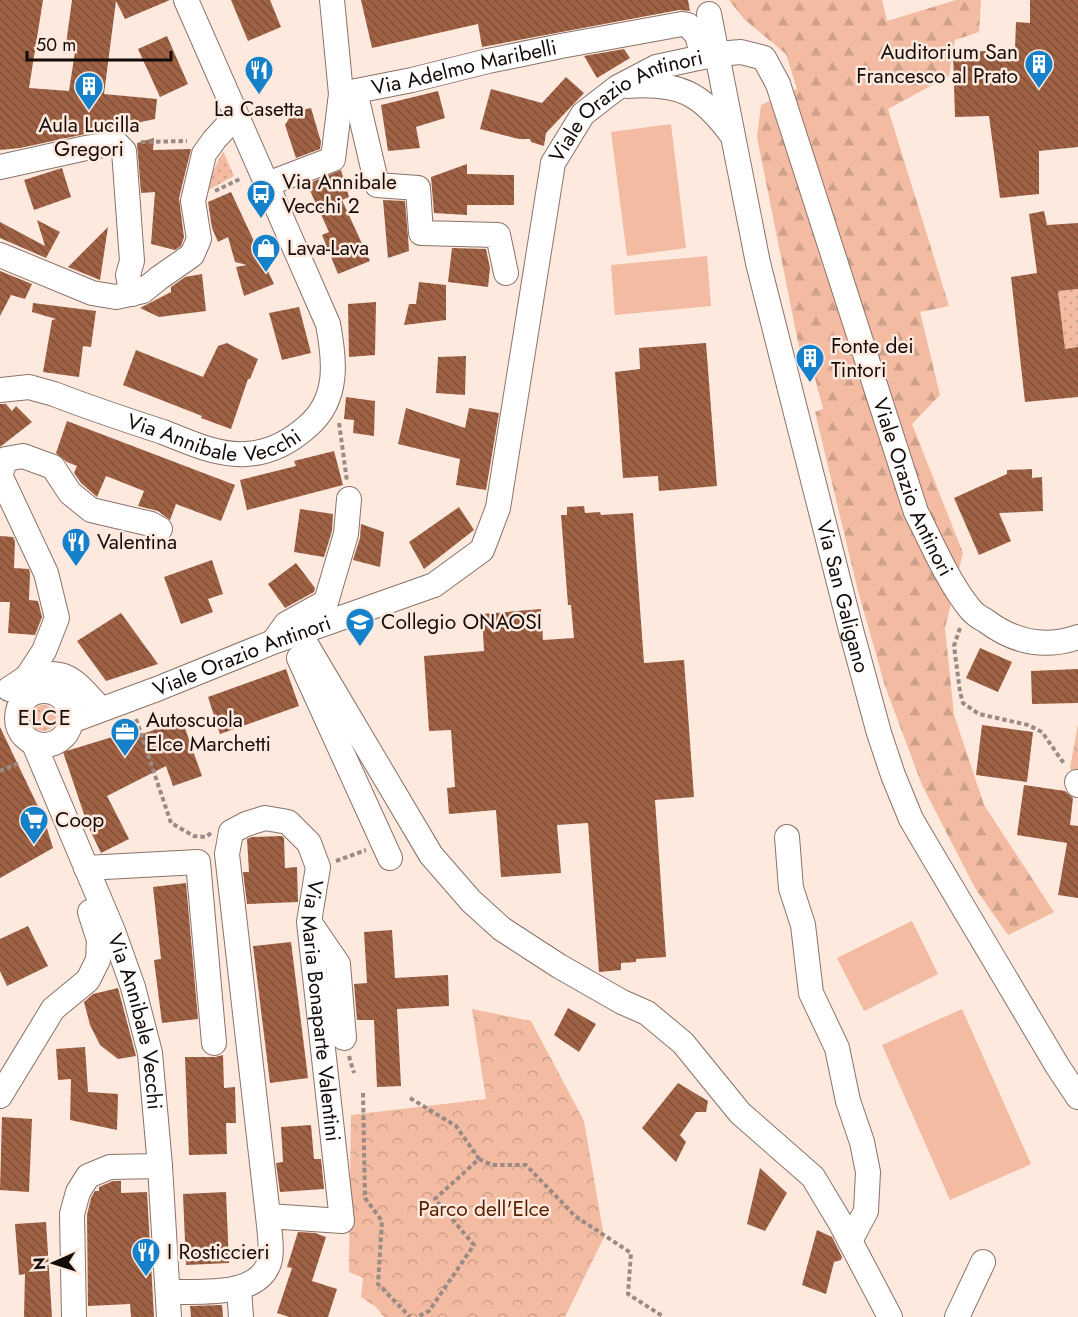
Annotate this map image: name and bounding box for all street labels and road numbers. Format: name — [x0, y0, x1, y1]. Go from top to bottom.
street label: Via Adelmo Maribelli — [369, 32, 559, 103]
street label: Viale Orazio Antinori — [542, 42, 705, 168]
street label: Viale Orazio Antinori — [865, 394, 961, 582]
street label: Via Annibale Vecchi — [123, 406, 307, 469]
street label: Via San Galigano — [809, 517, 877, 676]
street label: Viale Orazio Antinori — [148, 608, 335, 704]
street label: Via Maria Bonaparte Valentini — [293, 877, 348, 1143]
street label: Via Annibale Vecchi — [100, 929, 170, 1111]

